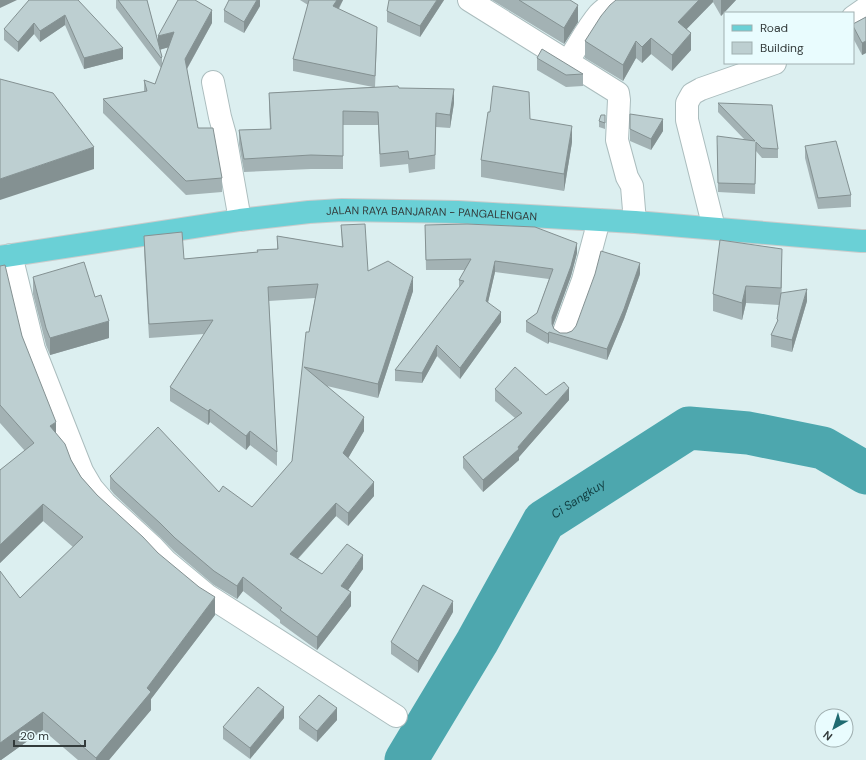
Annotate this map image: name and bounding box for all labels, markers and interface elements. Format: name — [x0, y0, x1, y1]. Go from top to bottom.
legend — [724, 12, 854, 64]
text: Road — [760, 20, 788, 36]
text: Building — [760, 40, 804, 56]
street label: JALAN RAYA BANJARAN - PANGALENGAN — [326, 203, 537, 223]
water label: Ci Sangkuy — [548, 475, 609, 522]
north arrow — [814, 708, 854, 748]
scale bar — [14, 722, 85, 748]
text: 20 m — [20, 728, 49, 744]
text: N — [820, 728, 835, 744]

